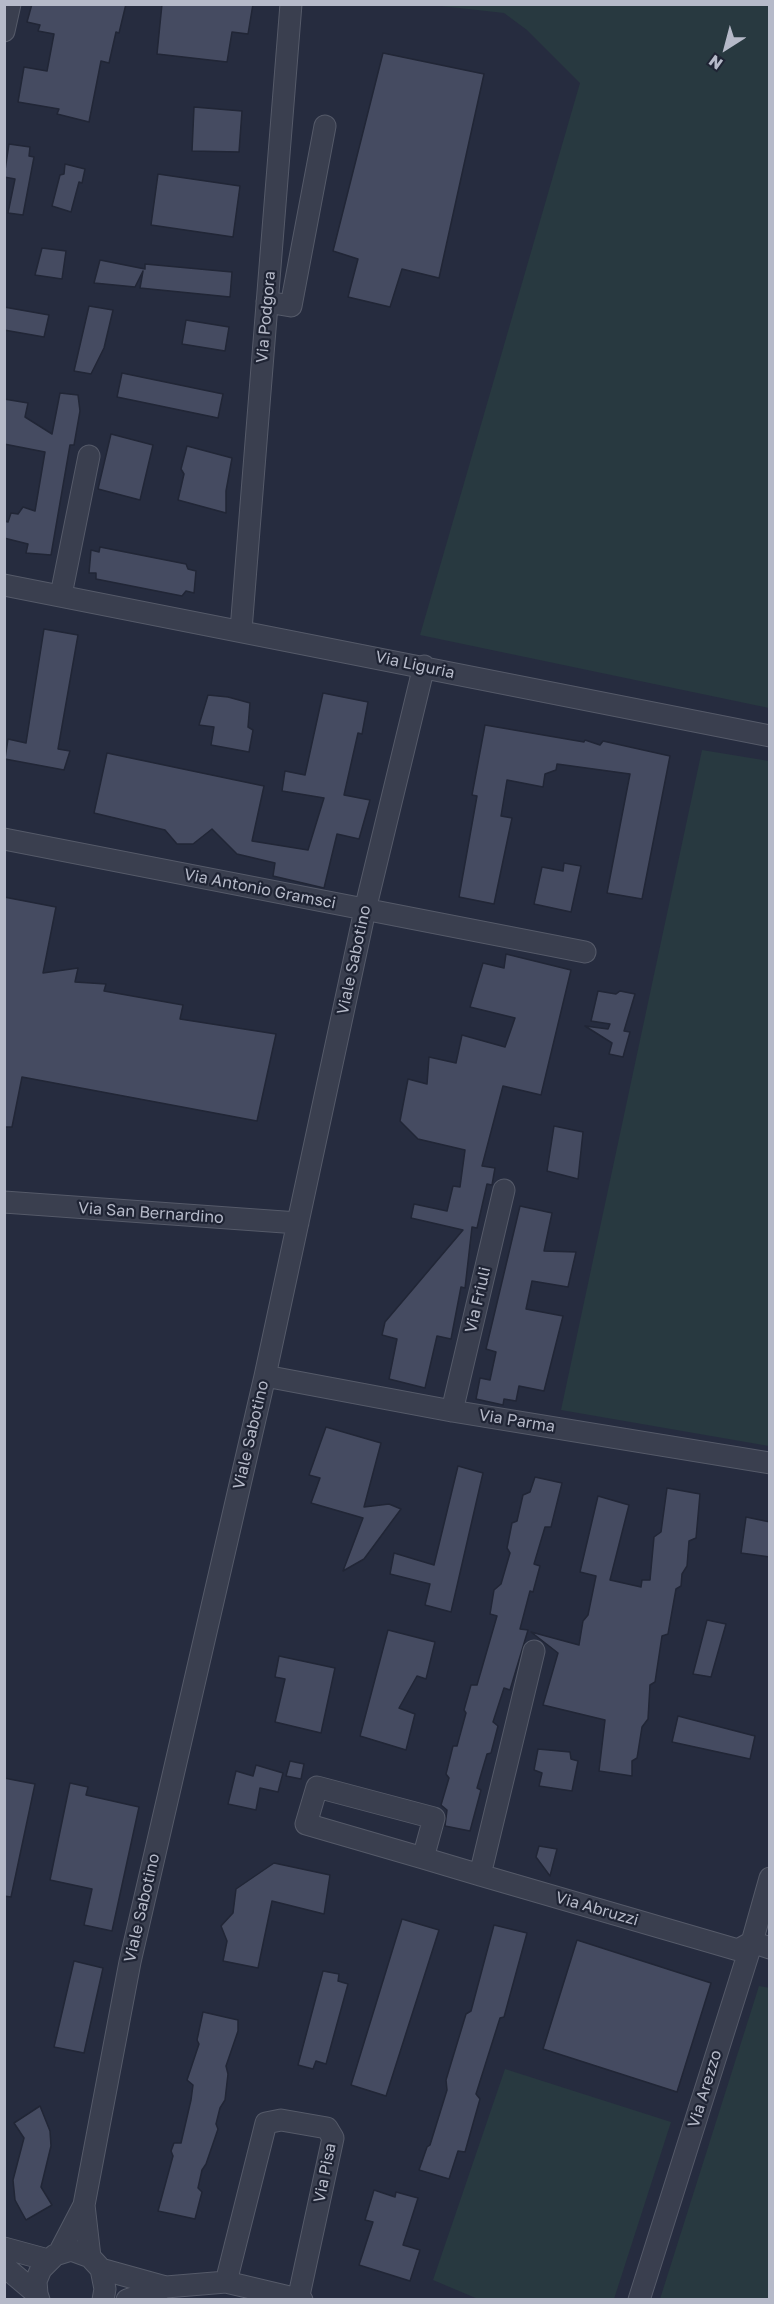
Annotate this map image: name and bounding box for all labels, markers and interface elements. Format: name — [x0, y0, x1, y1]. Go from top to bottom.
north arrow — [696, 18, 756, 78]
text: N — [705, 51, 726, 74]
street label: Via Podgora — [252, 270, 280, 364]
street label: Via Liguria — [374, 647, 456, 683]
street label: Via Antonio Gramsci — [182, 865, 338, 913]
street label: Viale Sabotino — [333, 904, 375, 1016]
street label: Via San Bernardino — [78, 1198, 224, 1228]
street label: Via Friuli — [461, 1265, 495, 1335]
street label: Viale Sabotino — [229, 1379, 273, 1491]
street label: Via Parma — [478, 1406, 556, 1436]
street label: Viale Sabotino — [120, 1852, 164, 1964]
street label: Via Abruzzi — [553, 1888, 641, 1930]
street label: Via Arezzo — [684, 2048, 726, 2130]
street label: Via Pisa — [310, 2142, 340, 2204]

